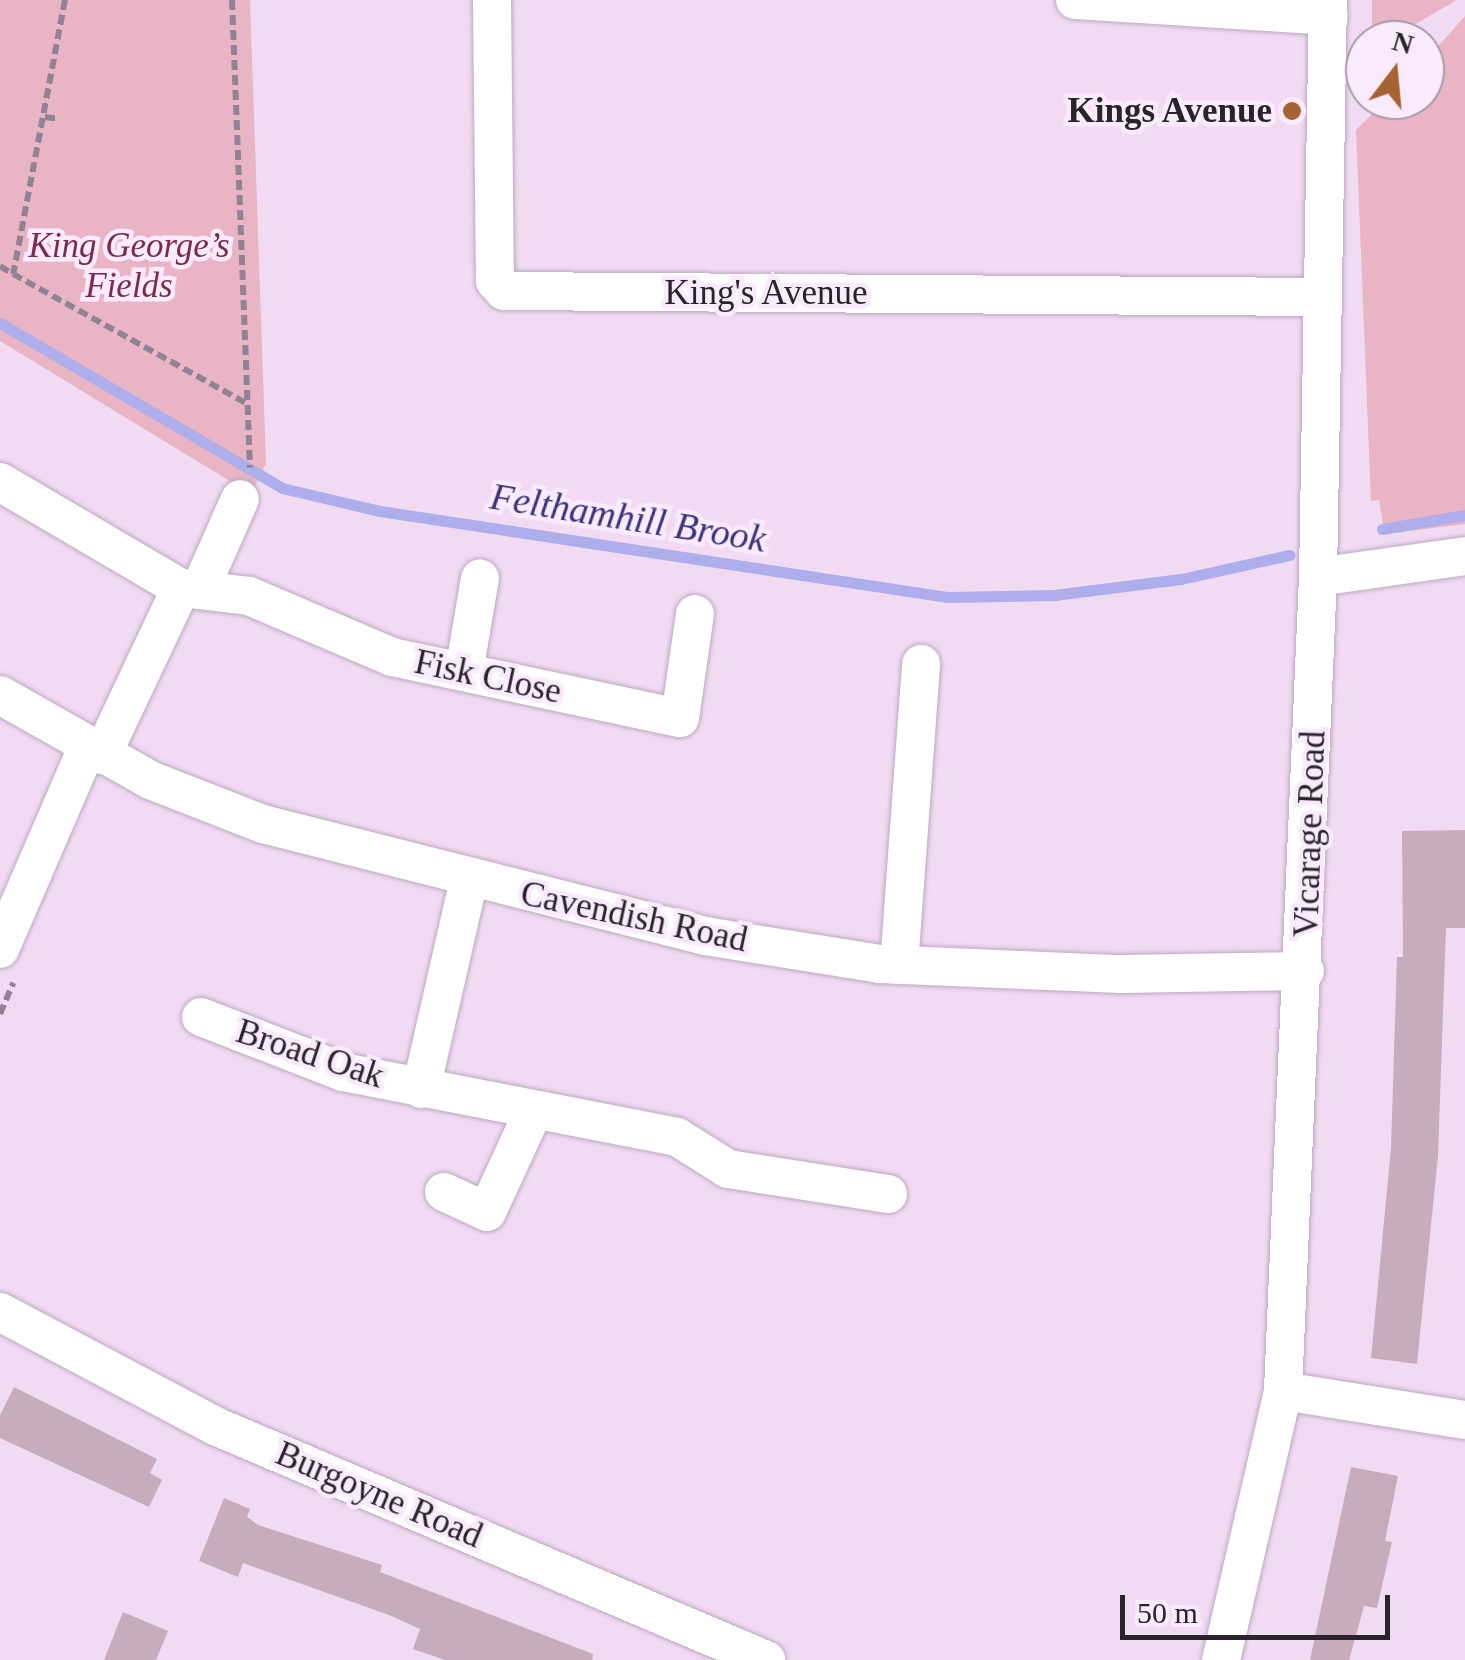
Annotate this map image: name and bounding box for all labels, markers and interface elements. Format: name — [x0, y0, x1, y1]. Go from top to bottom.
north arrow — [1345, 20, 1445, 120]
text: N — [1389, 25, 1417, 60]
place label: Kings Avenue — [1066, 90, 1272, 132]
marker: Kings Avenue — [1281, 100, 1303, 122]
park label: King George’s Fields — [28, 225, 230, 307]
street label: King's Avenue — [664, 272, 868, 314]
water label: Felthamhill Brook — [487, 474, 769, 562]
street label: Fisk Close — [411, 641, 565, 713]
street label: Vicarage Road — [1285, 730, 1335, 938]
street label: Cavendish Road — [517, 873, 751, 961]
street label: Broad Oak — [231, 1010, 389, 1098]
street label: Burgoyne Road — [270, 1433, 488, 1557]
scale bar — [1125, 1575, 1395, 1637]
text: 50 m — [1137, 1596, 1198, 1629]

